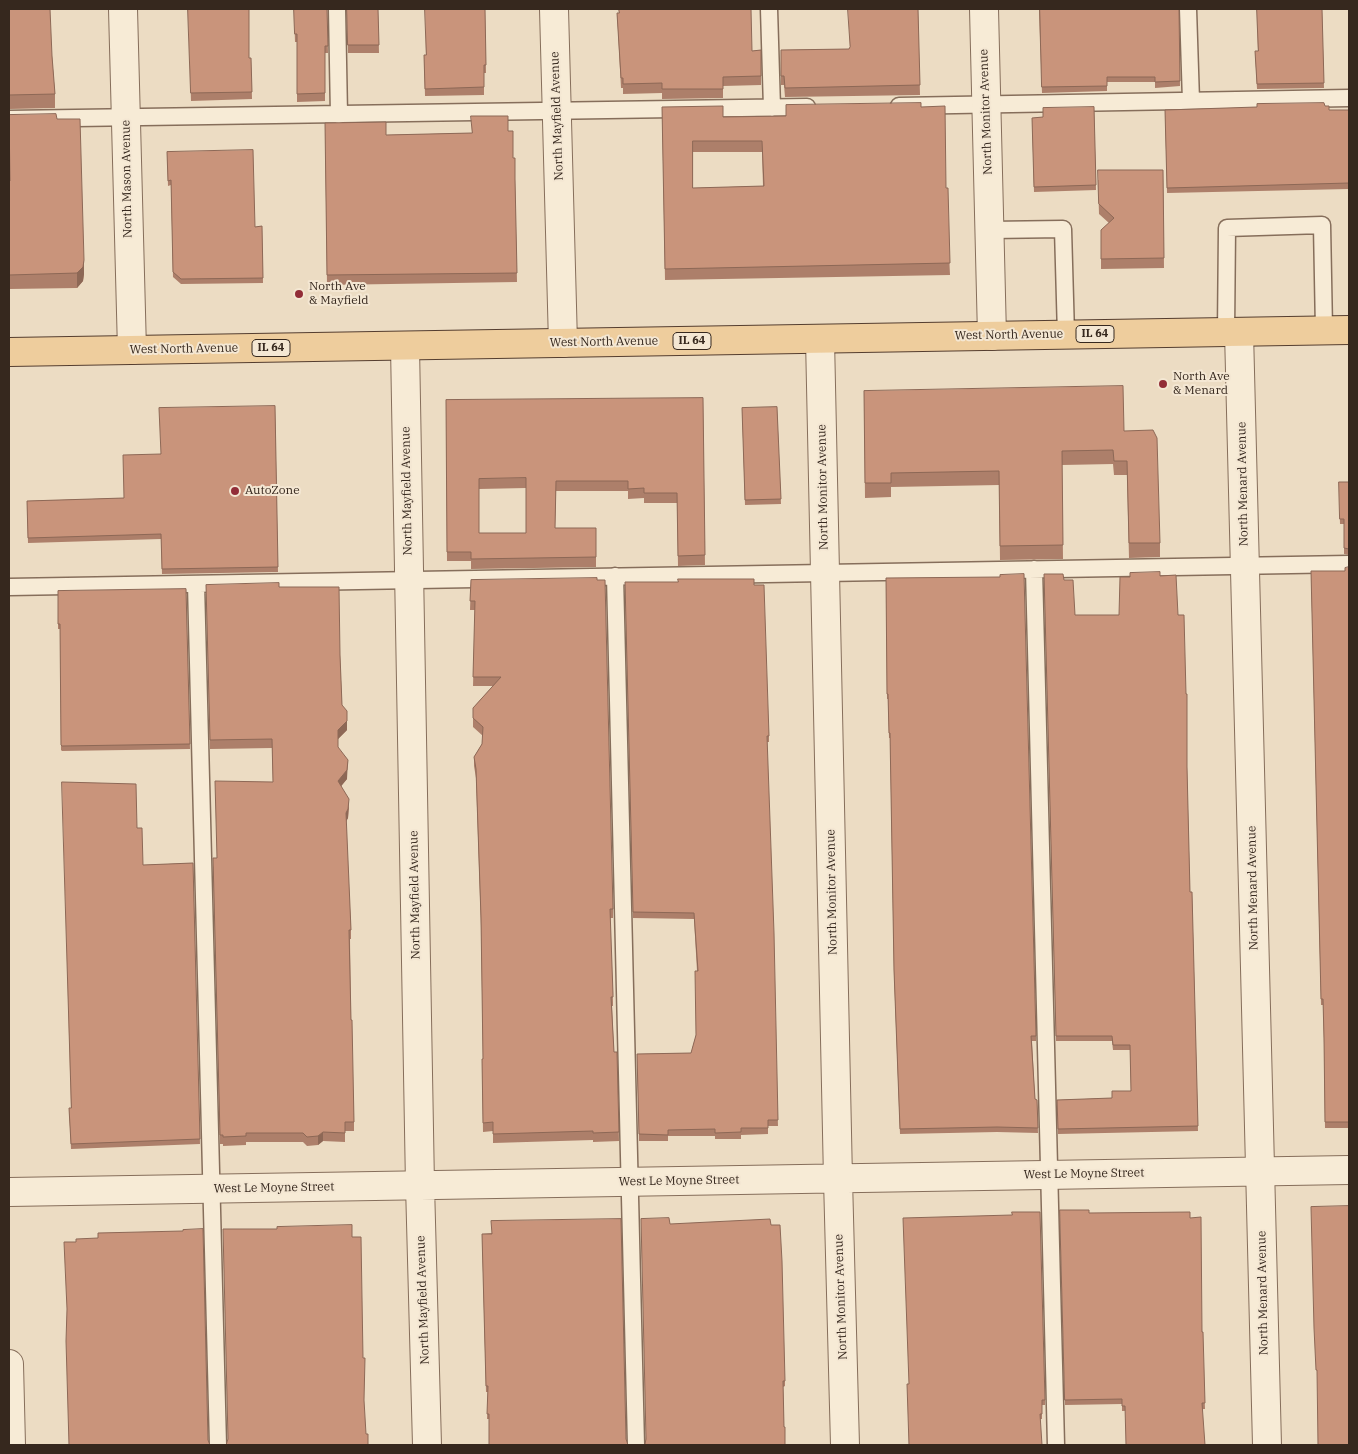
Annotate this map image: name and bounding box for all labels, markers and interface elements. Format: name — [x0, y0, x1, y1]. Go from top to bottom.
street label: North Monitor Avenue — [977, 49, 995, 175]
street label: North Mayfield Avenue — [548, 51, 566, 181]
street label: North Mason Avenue — [119, 120, 135, 238]
place label: North Ave & Mayfield — [309, 280, 369, 308]
marker: North Ave & Mayfield — [293, 288, 305, 300]
road number: IL 64 — [1076, 326, 1114, 342]
street label: West North Avenue — [955, 327, 1063, 343]
road number: IL 64 — [673, 332, 711, 350]
street label: West North Avenue — [550, 334, 658, 350]
road number: IL 64 — [252, 339, 290, 356]
street label: West North Avenue — [130, 341, 238, 357]
place label: North Ave & Menard — [1173, 370, 1230, 398]
marker: North Ave & Menard — [1157, 378, 1169, 390]
street label: North Menard Avenue — [1235, 422, 1251, 546]
street label: North Monitor Avenue — [815, 424, 831, 550]
street label: North Mayfield Avenue — [399, 426, 415, 556]
place label: AutoZone — [245, 484, 300, 498]
marker: AutoZone — [229, 485, 241, 497]
street label: North Menard Avenue — [1245, 826, 1261, 950]
street label: North Monitor Avenue — [824, 829, 840, 955]
street label: North Mayfield Avenue — [407, 830, 423, 960]
street label: West Le Moyne Street — [1023, 1166, 1145, 1182]
street label: West Le Moyne Street — [618, 1173, 740, 1189]
street label: West Le Moyne Street — [213, 1180, 335, 1196]
street label: North Menard Avenue — [1255, 1231, 1271, 1355]
street label: North Monitor Avenue — [832, 1234, 850, 1360]
street label: North Mayfield Avenue — [414, 1235, 432, 1365]

